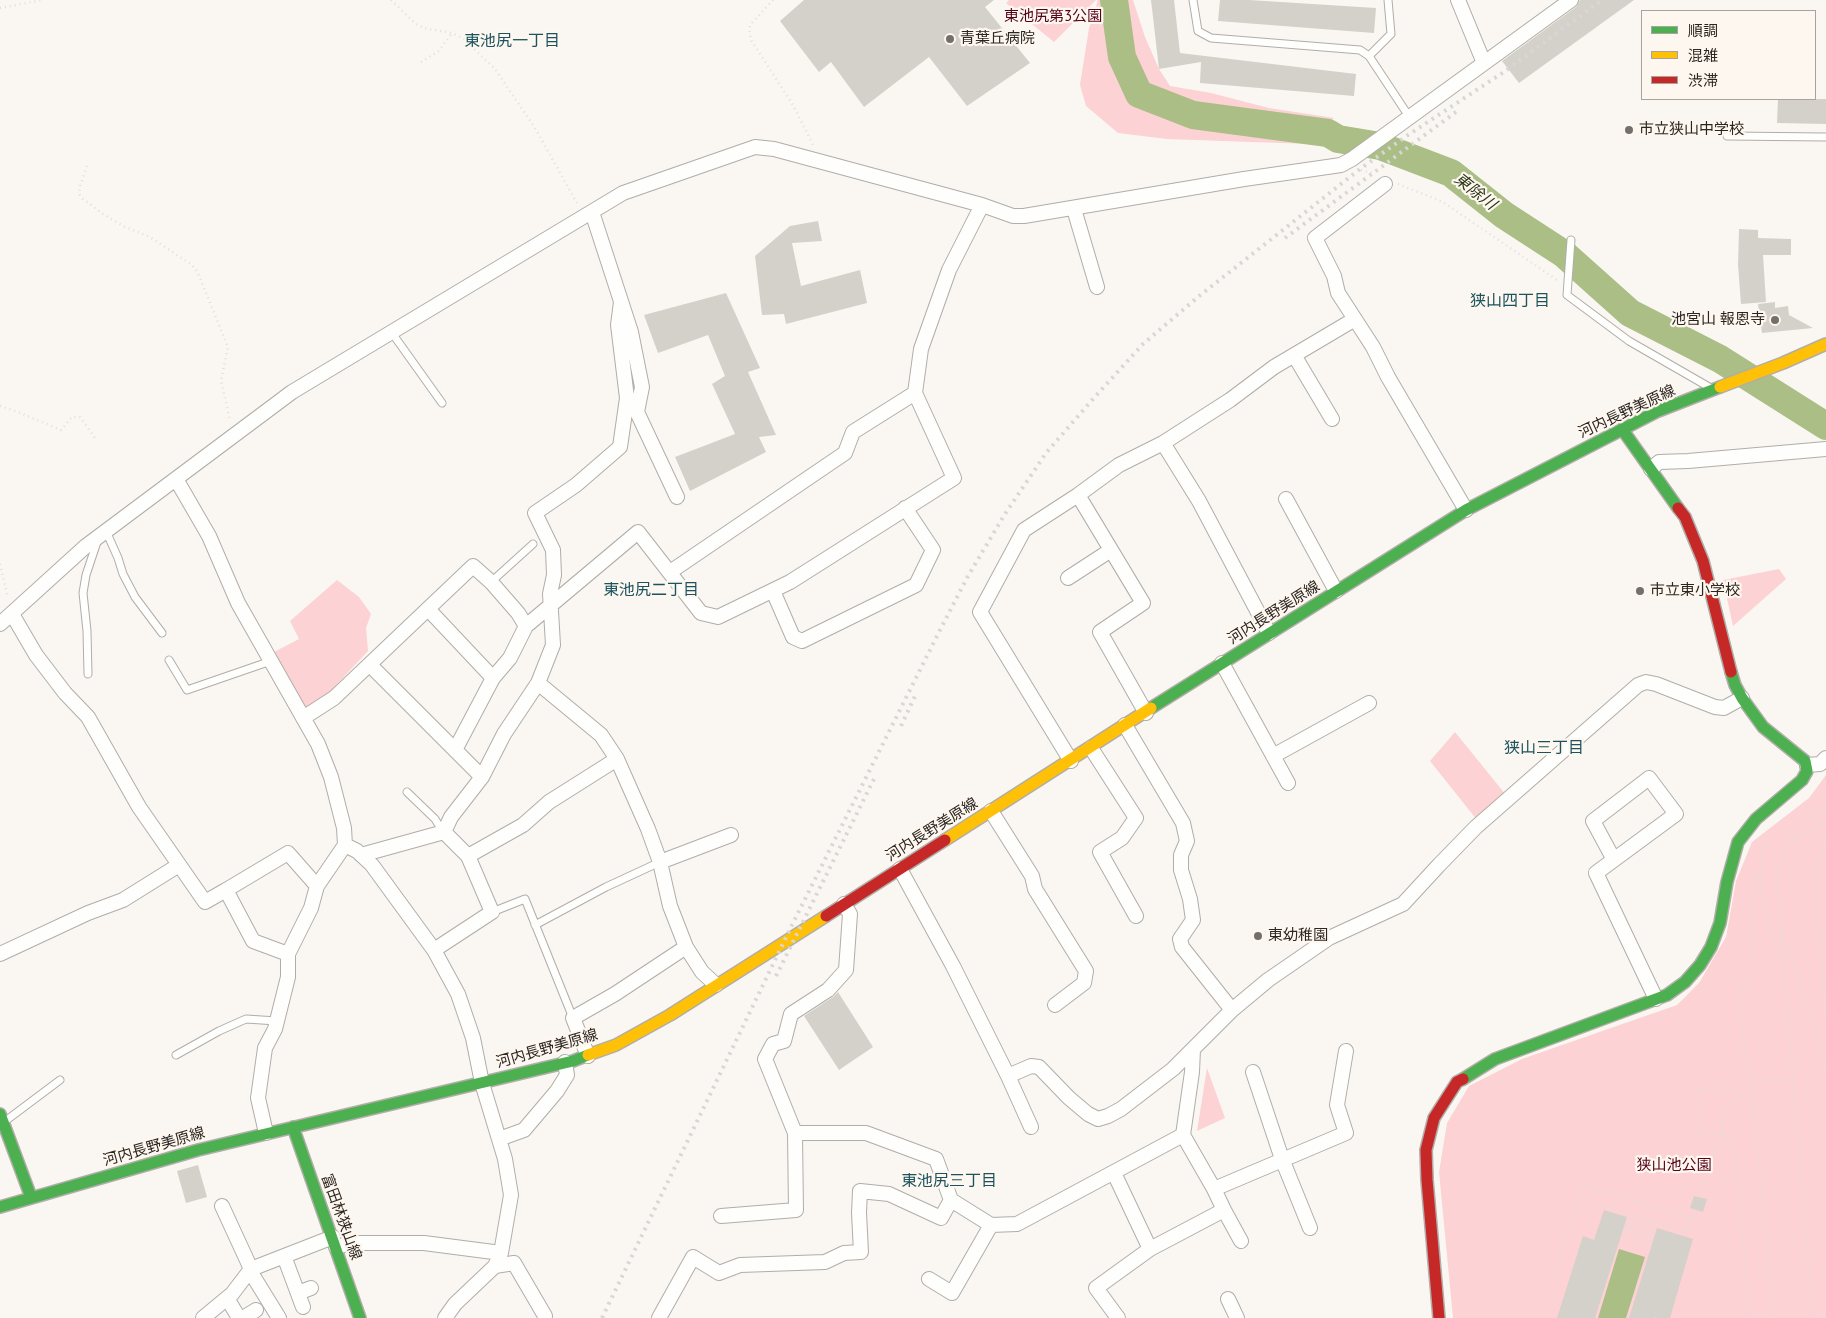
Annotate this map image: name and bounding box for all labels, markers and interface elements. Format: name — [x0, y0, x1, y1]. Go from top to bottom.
park label: 東池尻第3公園 — [1004, 8, 1102, 26]
legend — [1641, 10, 1816, 100]
text: 順調 — [1688, 21, 1718, 40]
place label: 青葉丘病院 — [960, 30, 1035, 48]
district label: 東池尻一丁目 — [464, 31, 560, 51]
marker: 青葉丘病院 — [944, 33, 956, 45]
text: 混雑 — [1688, 46, 1718, 65]
text: 渋滞 — [1688, 71, 1718, 90]
place label: 市立狭山中学校 — [1639, 121, 1744, 139]
marker: 市立狭山中学校 — [1623, 124, 1635, 136]
water label: 東除川 — [1450, 170, 1500, 214]
district label: 狭山四丁目 — [1470, 291, 1550, 311]
place label: 池宮山 報恩寺 — [1671, 311, 1765, 329]
marker: 池宮山 報恩寺 — [1769, 314, 1781, 326]
street label: 河内長野美原線 — [1576, 382, 1678, 442]
street label: 河内長野美原線 — [1225, 578, 1323, 648]
district label: 東池尻二丁目 — [603, 580, 699, 600]
place label: 市立東小学校 — [1650, 582, 1740, 600]
marker: 市立東小学校 — [1634, 585, 1646, 597]
district label: 狭山三丁目 — [1504, 738, 1584, 758]
street label: 河内長野美原線 — [883, 795, 981, 865]
place label: 東幼稚園 — [1268, 927, 1328, 945]
marker: 東幼稚園 — [1252, 930, 1264, 942]
street label: 河内長野美原線 — [494, 1026, 600, 1072]
street label: 河内長野美原線 — [101, 1124, 207, 1170]
park label: 狭山池公園 — [1637, 1157, 1711, 1175]
district label: 東池尻三丁目 — [901, 1171, 997, 1191]
street label: 富田林狭山線 — [317, 1172, 365, 1262]

